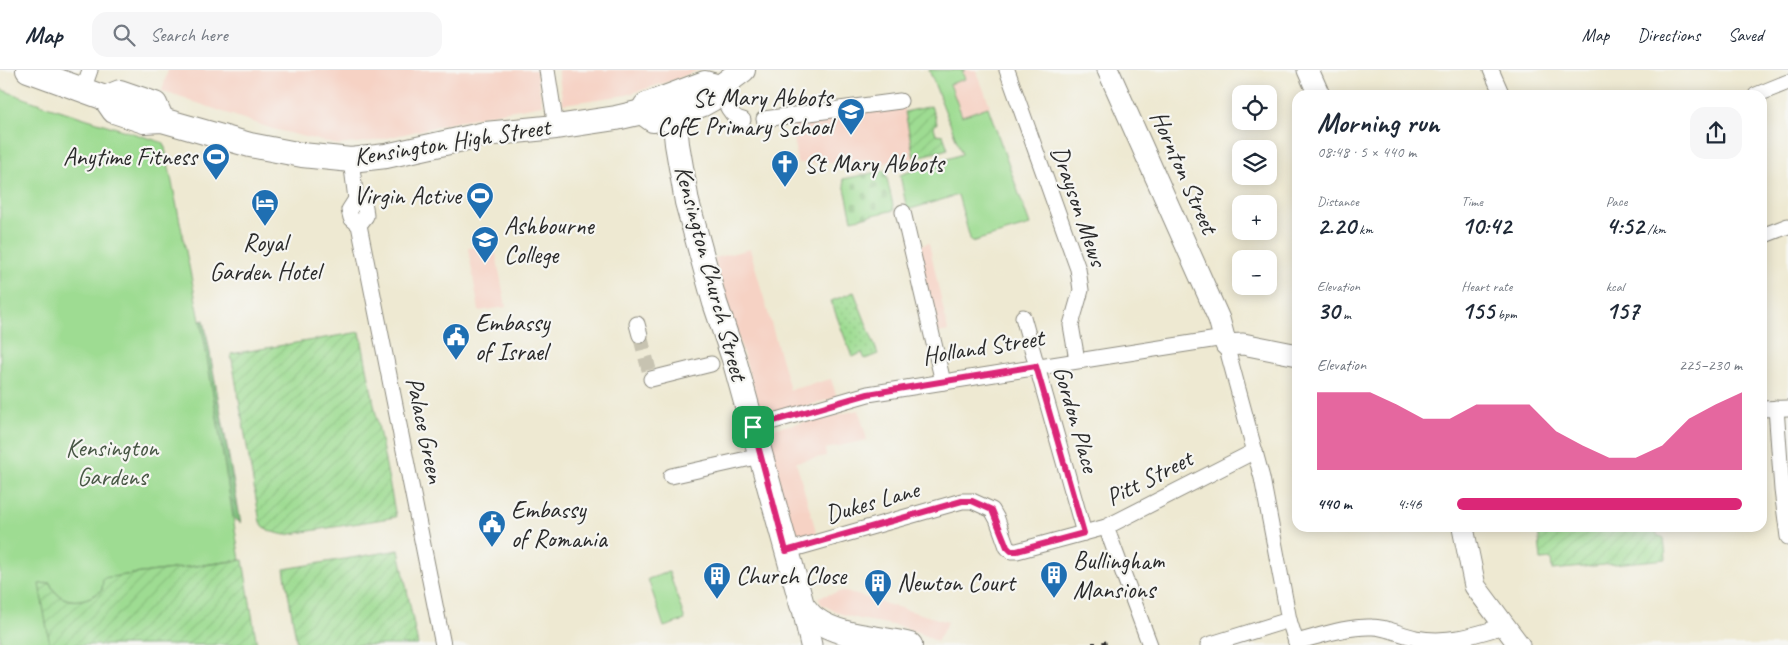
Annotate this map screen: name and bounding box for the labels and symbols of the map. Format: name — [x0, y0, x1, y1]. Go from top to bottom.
place label: St Mary Abbots CofE Primary School — [657, 82, 837, 143]
school or university icon: St Mary Abbots CofE Primary School — [836, 97, 866, 136]
street label: Hornton Street — [1143, 105, 1226, 241]
street label: Kensington High Street — [352, 110, 555, 173]
place label: Anytime Fitness — [63, 141, 199, 173]
sports icon: Anytime Fitness — [201, 142, 231, 181]
street label: Drayson Mews — [1043, 142, 1115, 273]
place label: St Mary Abbots — [804, 148, 946, 180]
church icon: St Mary Abbots — [770, 149, 800, 188]
street label: Kensington Church Street — [667, 162, 756, 387]
place label: Virgin Active — [353, 180, 463, 212]
sports icon: Virgin Active — [465, 181, 495, 220]
hotel icon: Royal Garden Hotel — [250, 188, 280, 227]
place label: Ashbourne College — [504, 210, 595, 271]
school or university icon: Ashbourne College — [470, 225, 500, 264]
place label: Royal Garden Hotel — [210, 227, 325, 288]
place label: Embassy of Israel — [475, 307, 552, 368]
street label: Holland Street — [920, 321, 1049, 372]
public building icon: Embassy of Israel — [441, 322, 471, 361]
street label: Gordon Place — [1046, 362, 1107, 478]
street label: Palace Green — [398, 374, 452, 487]
pin — [732, 406, 774, 448]
park label: Kensington Gardens — [66, 432, 160, 493]
street label: Pitt Street — [1100, 441, 1200, 513]
street label: Dukes Lane — [821, 473, 924, 531]
place label: Embassy of Romania — [511, 494, 609, 555]
public building icon: Embassy of Romania — [477, 509, 507, 548]
place label: Bullingham Mansions — [1073, 545, 1165, 606]
place label: Church Close — [736, 560, 848, 592]
building icon: Bullingham Mansions — [1039, 560, 1069, 599]
building icon: Church Close — [702, 561, 732, 600]
place label: Newton Court — [897, 567, 1018, 599]
building icon: Newton Court — [863, 568, 893, 607]

